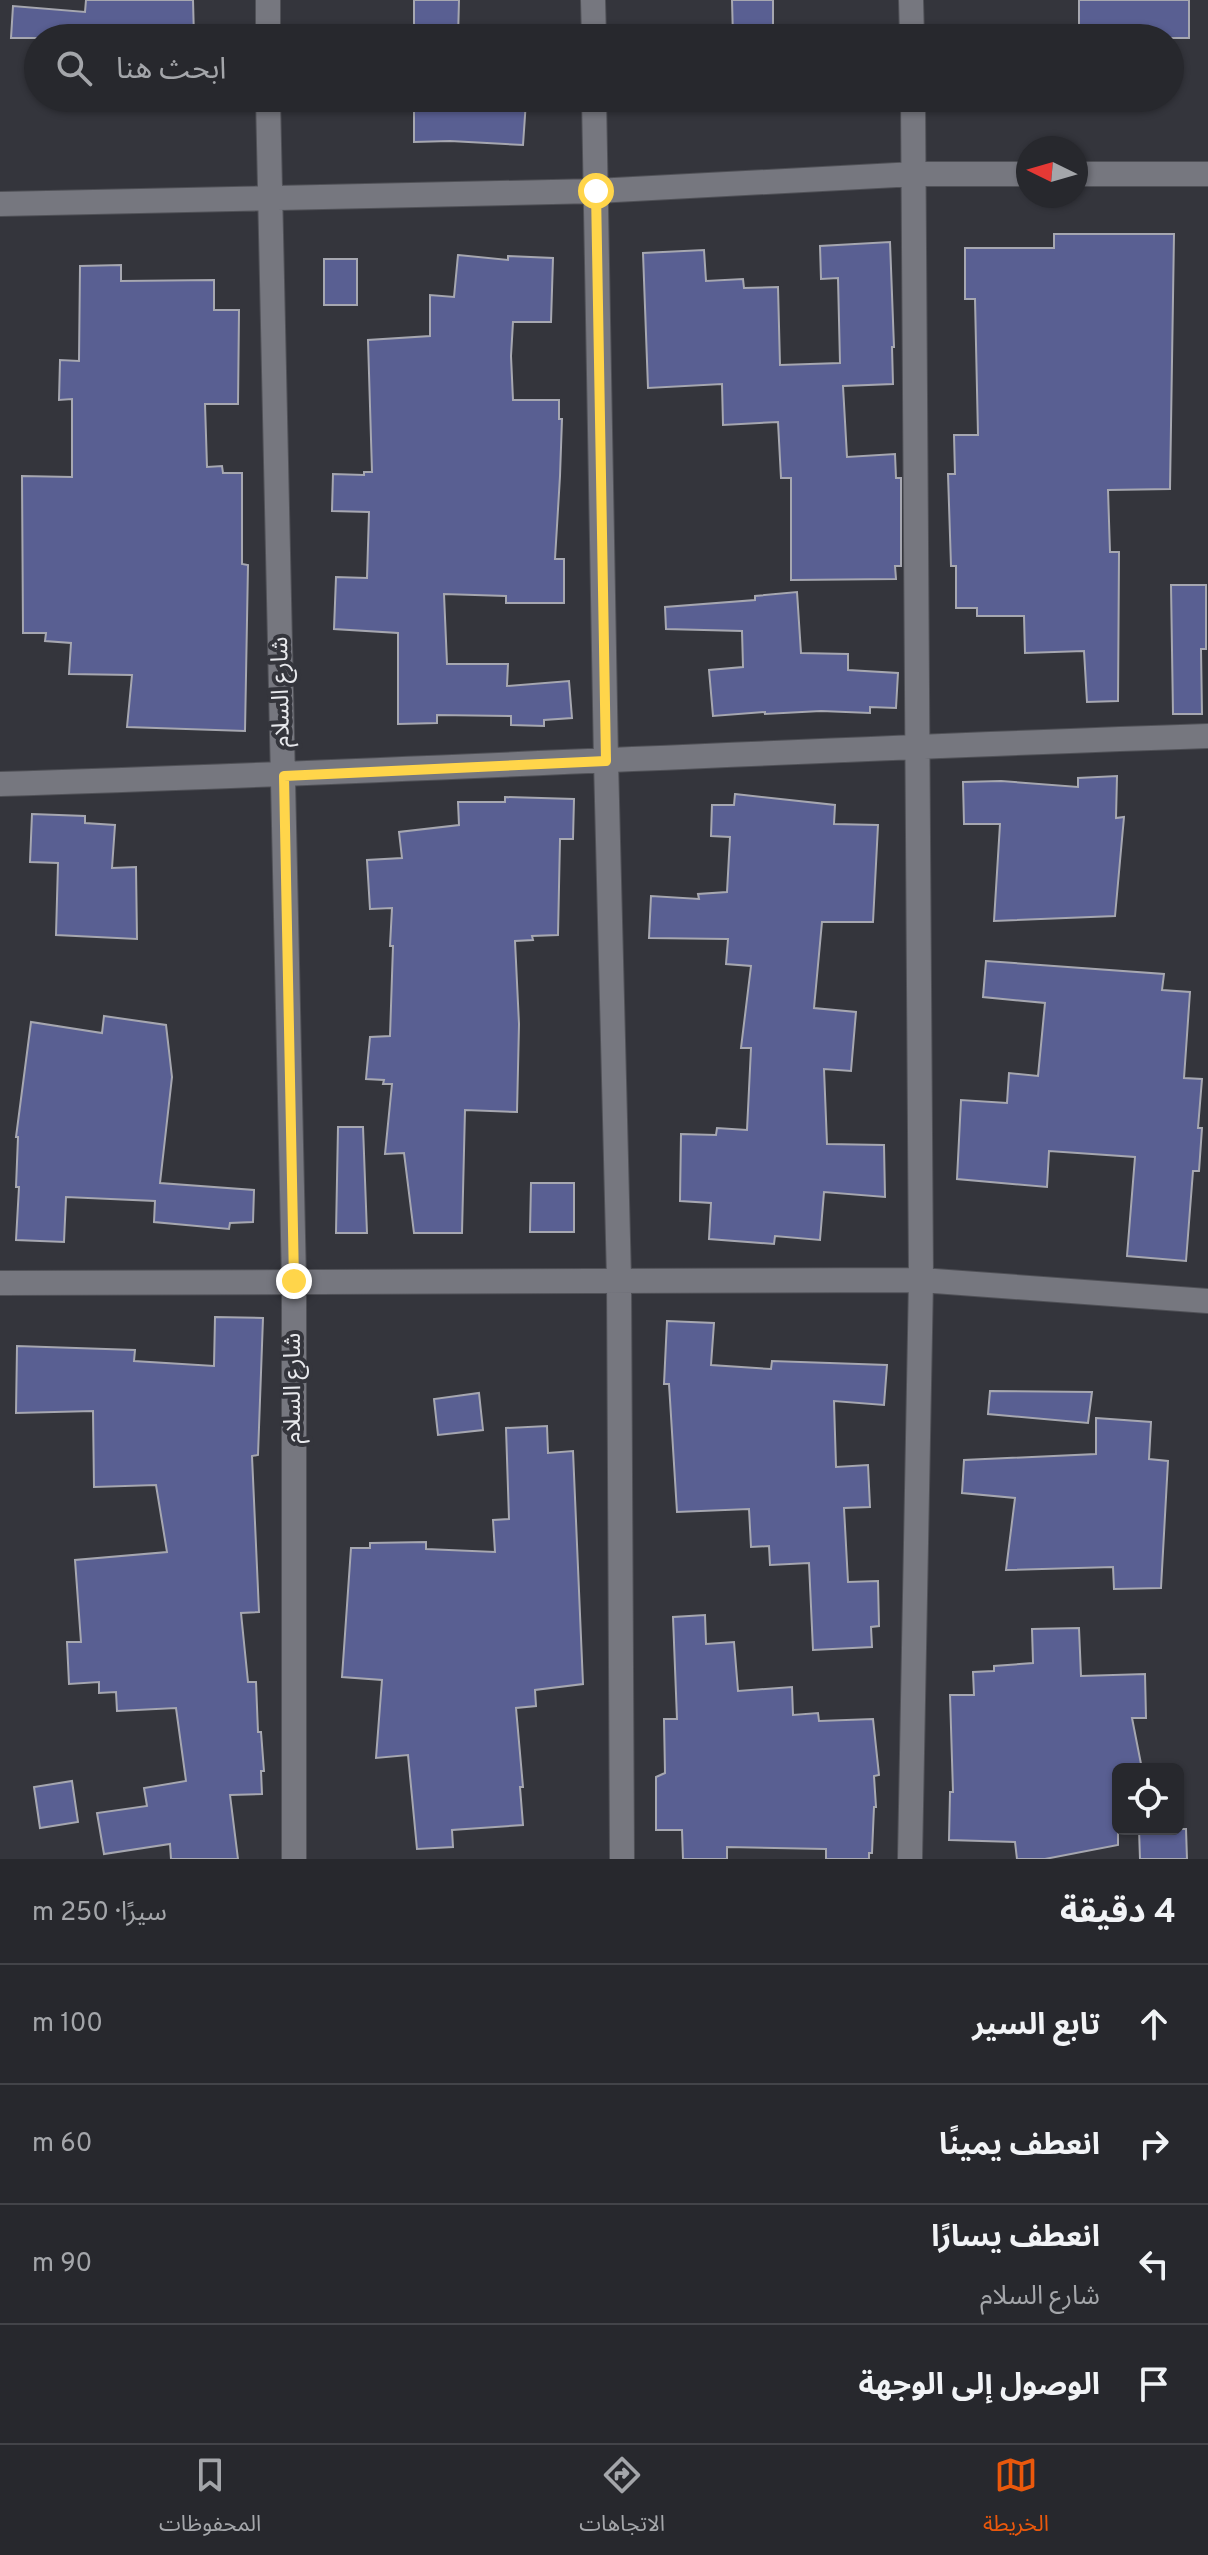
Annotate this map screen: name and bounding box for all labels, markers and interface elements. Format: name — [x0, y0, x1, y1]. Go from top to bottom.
search box — [24, 24, 1184, 112]
icon: search — [52, 46, 96, 90]
text: ابحث هنا — [116, 52, 226, 89]
north arrow — [1016, 136, 1088, 208]
route start — [578, 173, 614, 209]
street label: شارع السلام — [266, 636, 299, 748]
route end — [276, 1263, 312, 1299]
street label: شارع السلام — [279, 1333, 310, 1443]
map controls — [1112, 1763, 1184, 1835]
button: locate — [1112, 1763, 1184, 1835]
text: 4 دقيقة — [1060, 1892, 1176, 1935]
text: سيرًا · 250 m — [32, 1897, 167, 1930]
icon: ahead — [1132, 2002, 1176, 2046]
text: 100 m — [32, 2008, 103, 2041]
text: تابع السير — [972, 2008, 1100, 2045]
icon: right — [1132, 2122, 1176, 2166]
text: 60 m — [32, 2128, 92, 2161]
text: انعطف يمينًا — [939, 2128, 1100, 2165]
text: انعطف يسارًا — [931, 2220, 1100, 2257]
icon: left — [1132, 2242, 1176, 2286]
text: 90 m — [32, 2248, 92, 2281]
text: شارع السلام — [980, 2281, 1100, 2314]
icon: arrive — [1132, 2362, 1176, 2406]
text: الوصول إلى الوجهة — [858, 2368, 1100, 2405]
tab: المحفوظات — [159, 2453, 261, 2547]
tab: الاتجاهات — [579, 2453, 665, 2547]
tab: الخريطة — [983, 2453, 1049, 2547]

